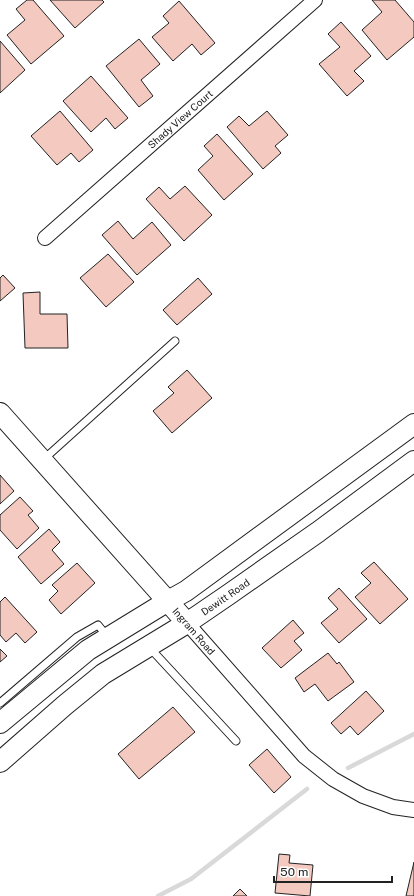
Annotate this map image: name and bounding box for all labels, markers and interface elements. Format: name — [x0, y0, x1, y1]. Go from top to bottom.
street label: Shady View Court — [145, 87, 215, 151]
street label: Dewitt Road — [199, 576, 252, 618]
street label: Ingram Road — [170, 605, 218, 657]
scale bar — [274, 858, 392, 884]
text: 50 m — [280, 865, 308, 879]

